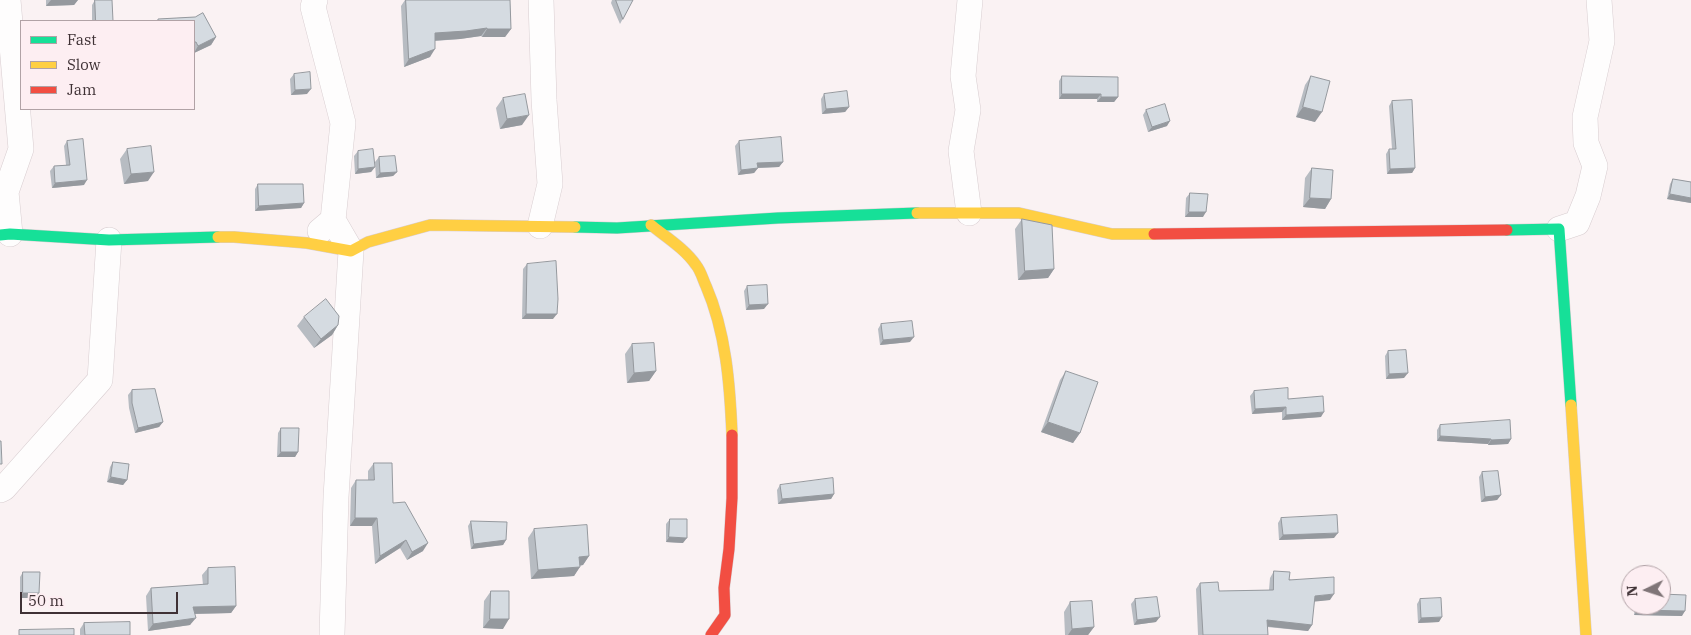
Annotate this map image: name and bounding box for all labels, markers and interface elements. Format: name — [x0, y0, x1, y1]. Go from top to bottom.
legend — [20, 20, 195, 110]
text: Fast — [67, 30, 97, 49]
text: Slow — [67, 55, 100, 74]
text: Jam — [67, 80, 96, 99]
north arrow — [1621, 565, 1671, 615]
scale bar — [22, 582, 180, 614]
text: N — [1623, 585, 1641, 597]
text: 50 m — [28, 591, 64, 610]

